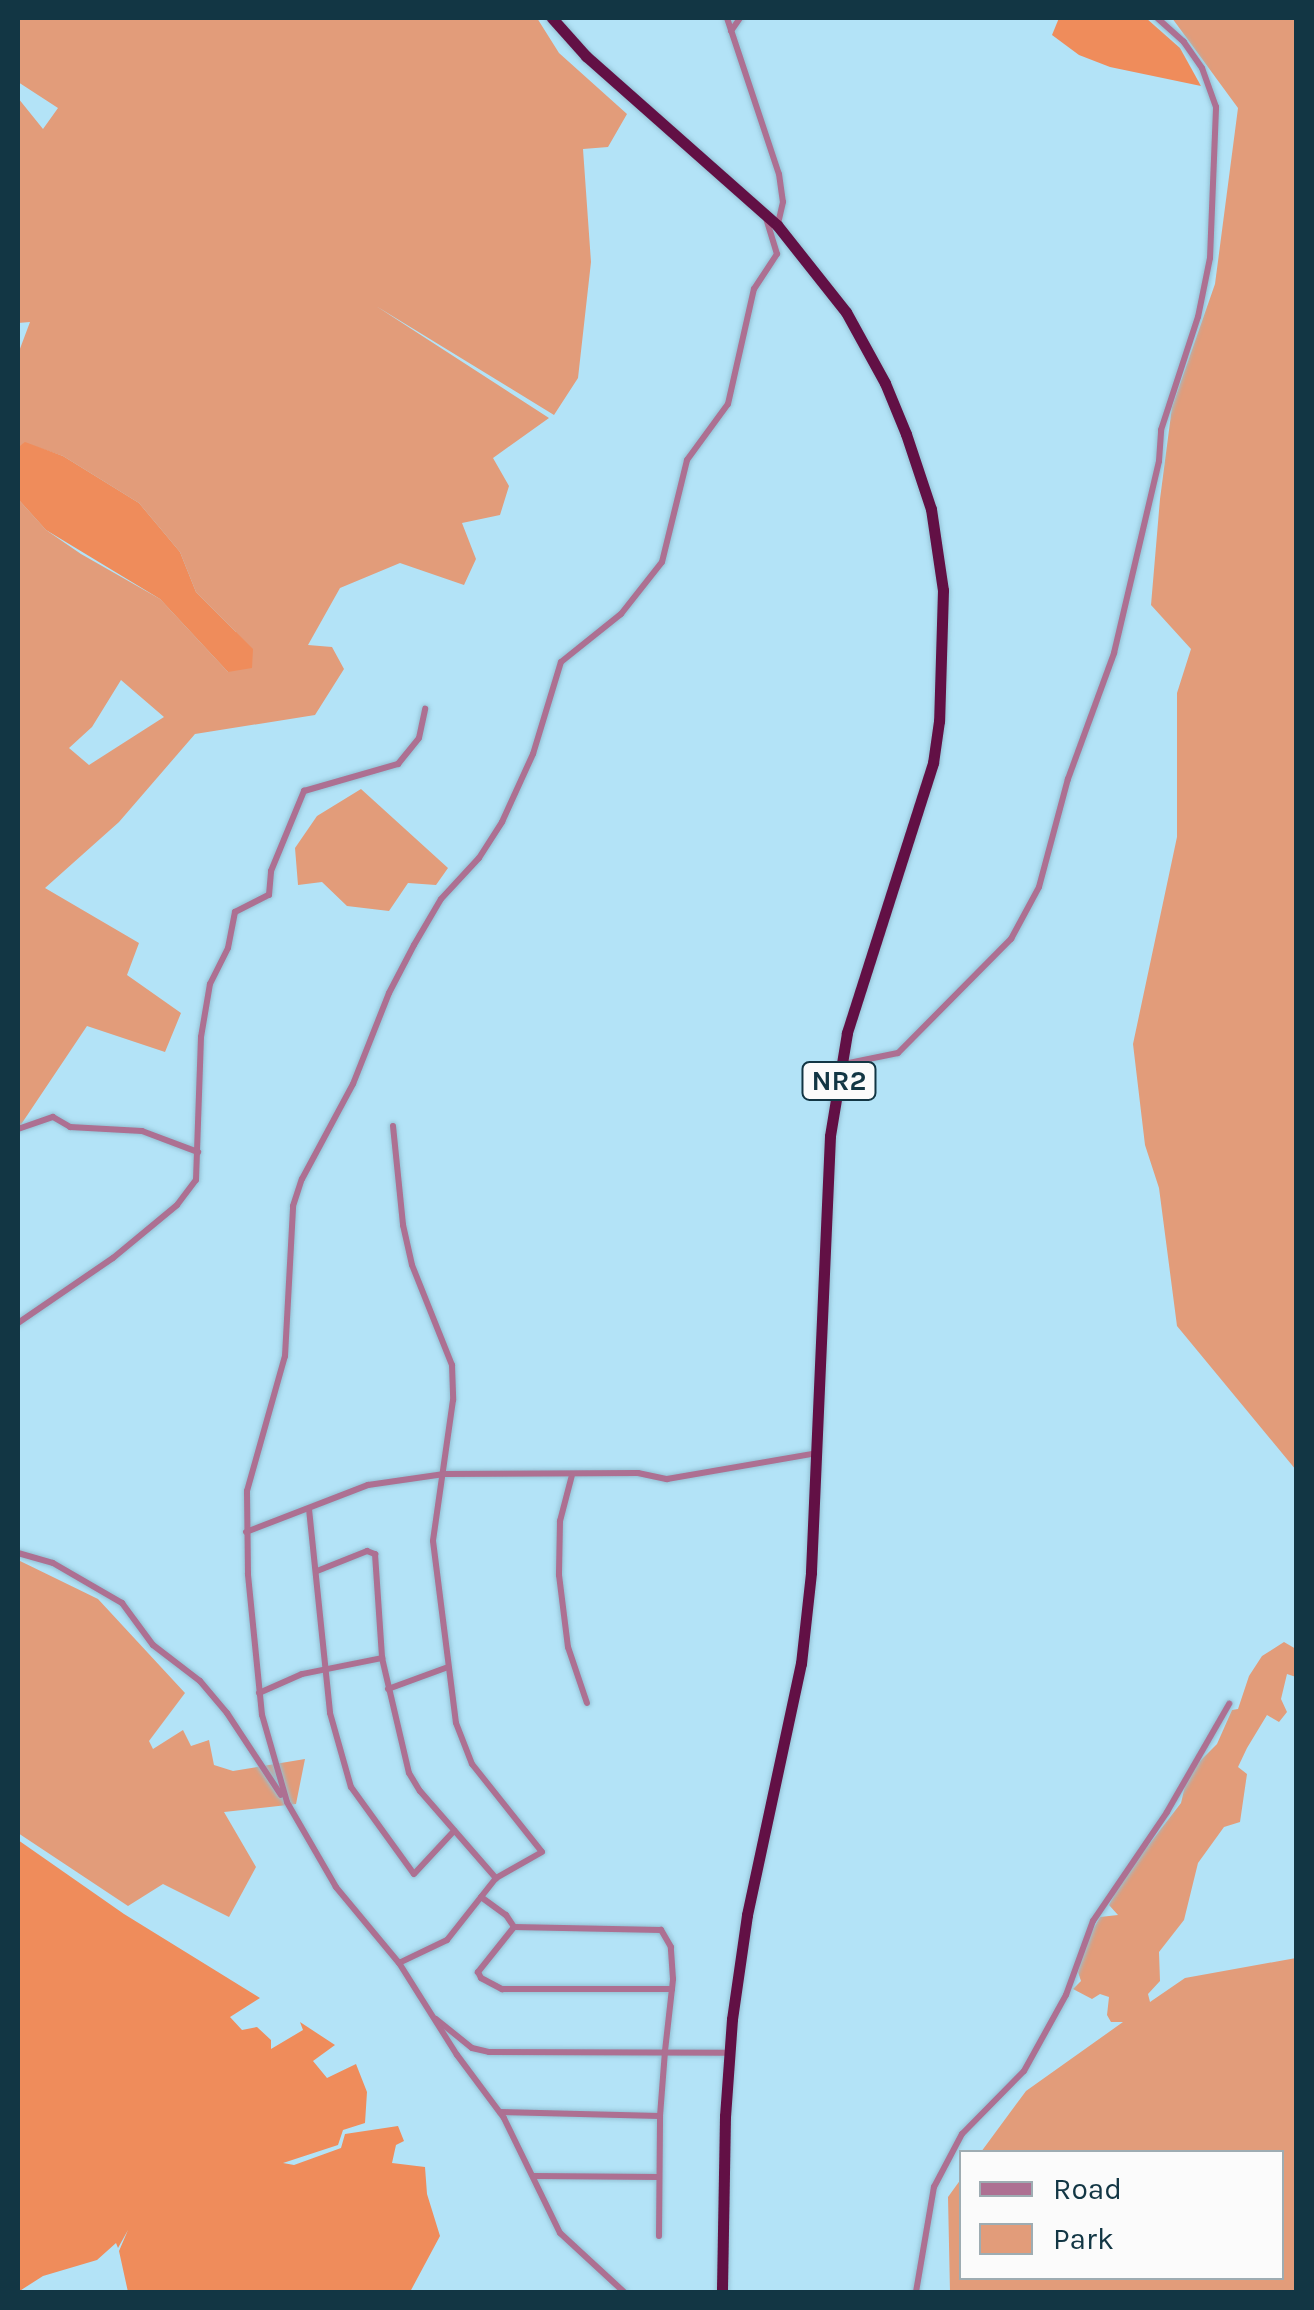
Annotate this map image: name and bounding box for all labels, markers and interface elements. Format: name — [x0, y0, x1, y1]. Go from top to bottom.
road number: NR2 — [799, 1058, 879, 1104]
legend — [959, 2150, 1284, 2280]
text: Road — [1053, 2171, 1122, 2207]
text: Park — [1053, 2221, 1114, 2257]

